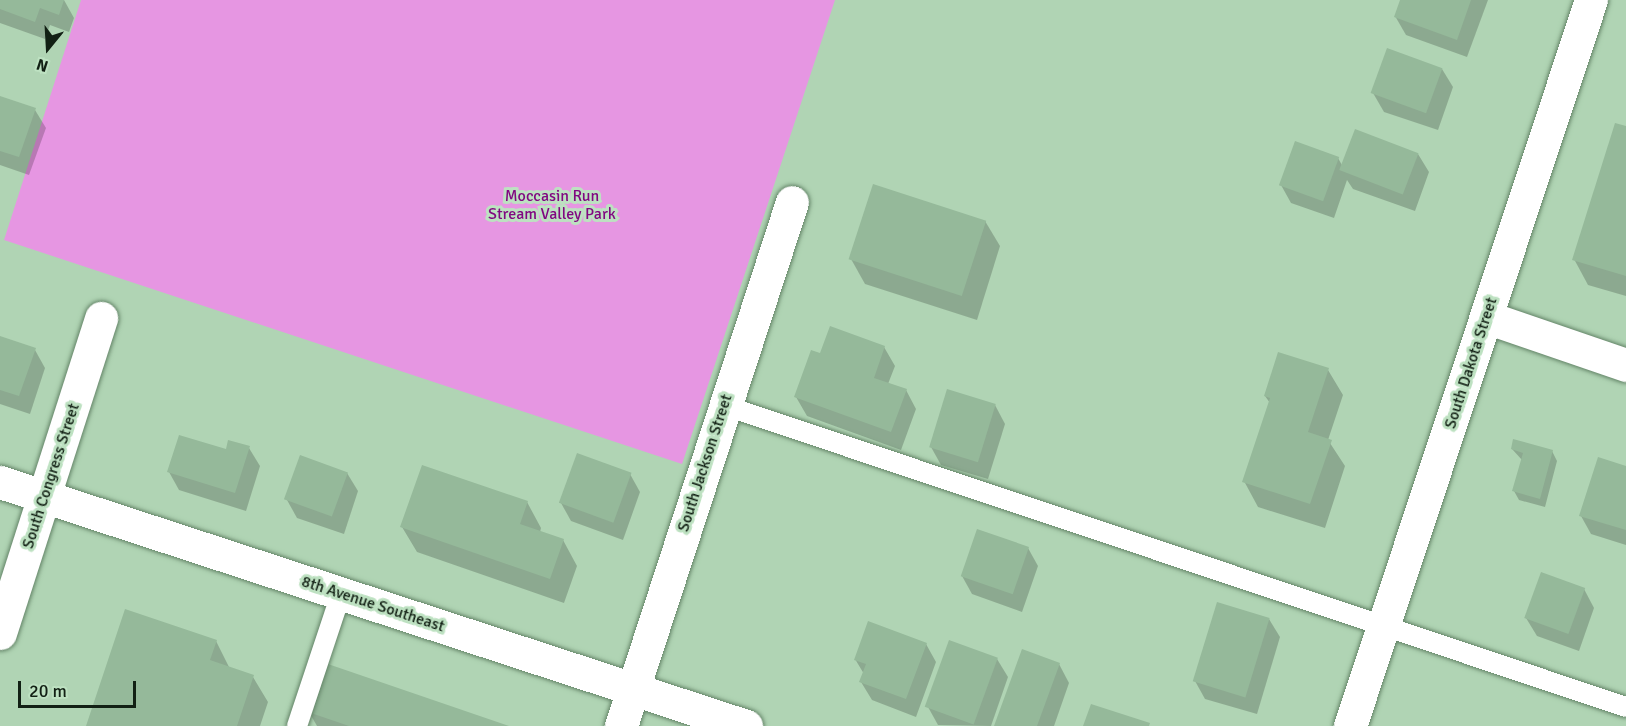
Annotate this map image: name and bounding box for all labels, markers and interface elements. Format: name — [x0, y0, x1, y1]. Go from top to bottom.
north arrow — [18, 18, 78, 78]
text: N — [34, 54, 51, 76]
park label: Moccasin Run Stream Valley Park — [488, 186, 616, 224]
street label: South Dakota Street — [1441, 295, 1501, 431]
street label: South Jackson Street — [674, 392, 736, 534]
street label: South Congress Street — [18, 401, 84, 551]
street label: 8th Avenue Southeast — [299, 572, 447, 636]
scale bar — [21, 669, 140, 707]
text: 20 m — [29, 680, 67, 702]

